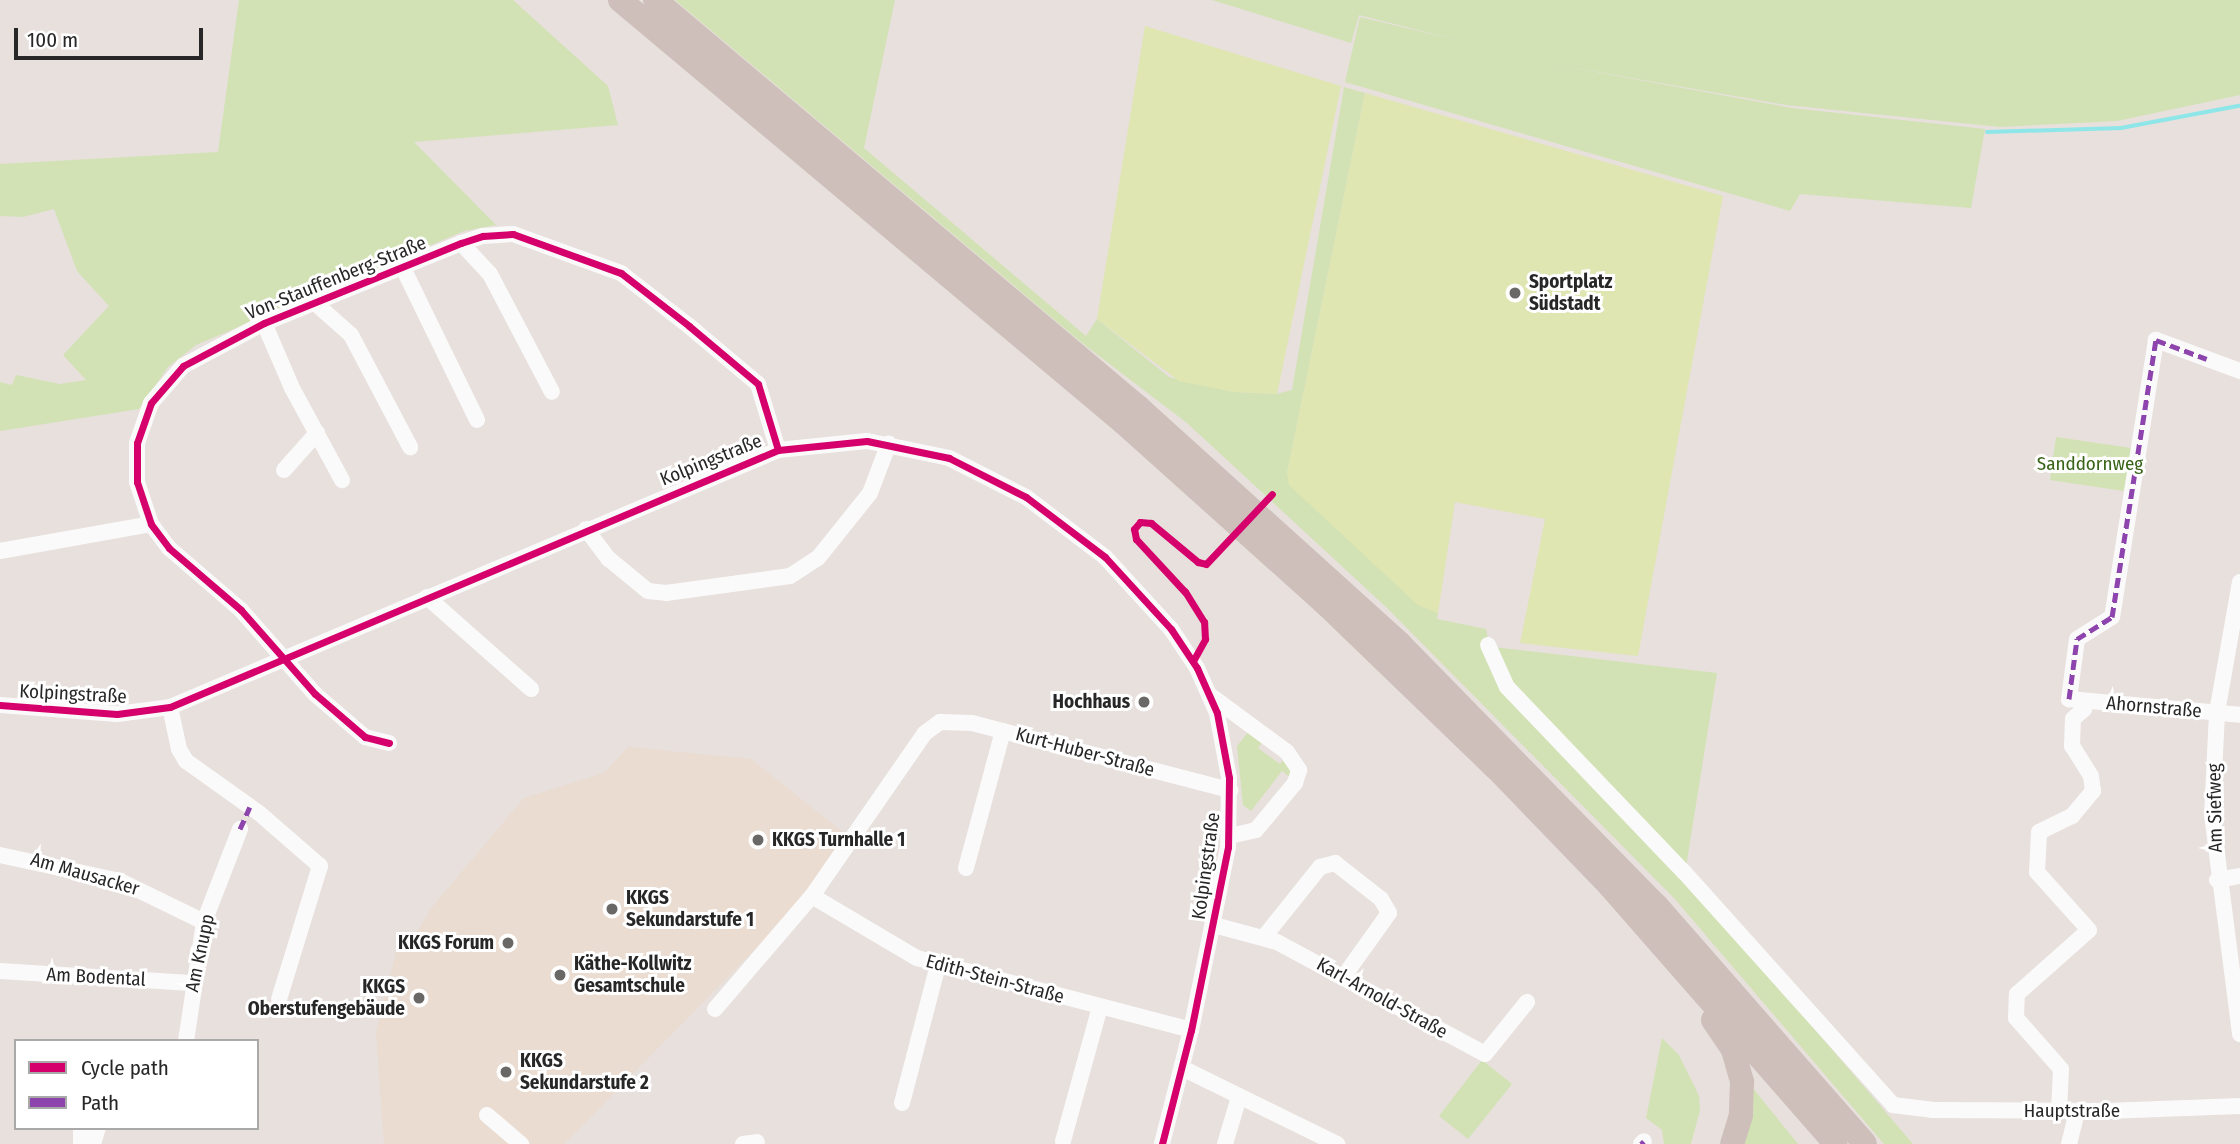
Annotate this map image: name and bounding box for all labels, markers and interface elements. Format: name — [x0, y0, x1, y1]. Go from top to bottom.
scale bar — [18, 14, 206, 58]
text: 100 m — [27, 27, 78, 53]
street label: Von-Stauffenberg-Straße — [243, 231, 429, 325]
place label: Sportplatz Südstadt — [1529, 271, 1612, 315]
marker: Sportplatz Südstadt — [1507, 285, 1523, 301]
street label: Kolpingstraße — [657, 429, 765, 491]
park label: Sanddornweg — [2037, 453, 2143, 475]
street label: Kolpingstraße — [19, 680, 127, 708]
place label: Hochhaus — [1053, 691, 1130, 713]
street label: Ahornstraße — [2105, 691, 2203, 723]
marker: Hochhaus — [1136, 694, 1152, 710]
street label: Kurt-Huber-Straße — [1013, 723, 1157, 781]
street label: Am Siefweg — [2203, 763, 2227, 853]
street label: Kolpingstraße — [1187, 811, 1225, 921]
place label: KKGS Turnhalle 1 — [772, 829, 905, 851]
marker: KKGS Turnhalle 1 — [750, 832, 766, 848]
street label: Am Mausacker — [28, 848, 142, 900]
place label: KKGS Sekundarstufe 1 — [626, 887, 754, 931]
marker: KKGS Sekundarstufe 1 — [604, 901, 620, 917]
street label: Am Knupp — [181, 912, 219, 994]
place label: KKGS Forum — [398, 932, 494, 954]
marker: KKGS Forum — [500, 935, 516, 951]
street label: Edith-Stein-Straße — [923, 950, 1067, 1008]
place label: Käthe-Kollwitz Gesamtschule — [574, 953, 692, 997]
street label: Karl-Arnold-Straße — [1313, 953, 1451, 1043]
street label: Am Bodental — [46, 963, 146, 991]
marker: Käthe-Kollwitz Gesamtschule — [552, 967, 568, 983]
place label: KKGS Oberstufengebäude — [248, 976, 405, 1020]
marker: KKGS Oberstufengebäude — [411, 990, 427, 1006]
legend — [14, 1039, 259, 1130]
place label: KKGS Sekundarstufe 2 — [520, 1050, 649, 1094]
text: Cycle path — [81, 1055, 169, 1081]
marker: KKGS Sekundarstufe 2 — [498, 1064, 514, 1080]
text: Path — [81, 1090, 119, 1116]
street label: Hauptstraße — [2024, 1100, 2120, 1122]

